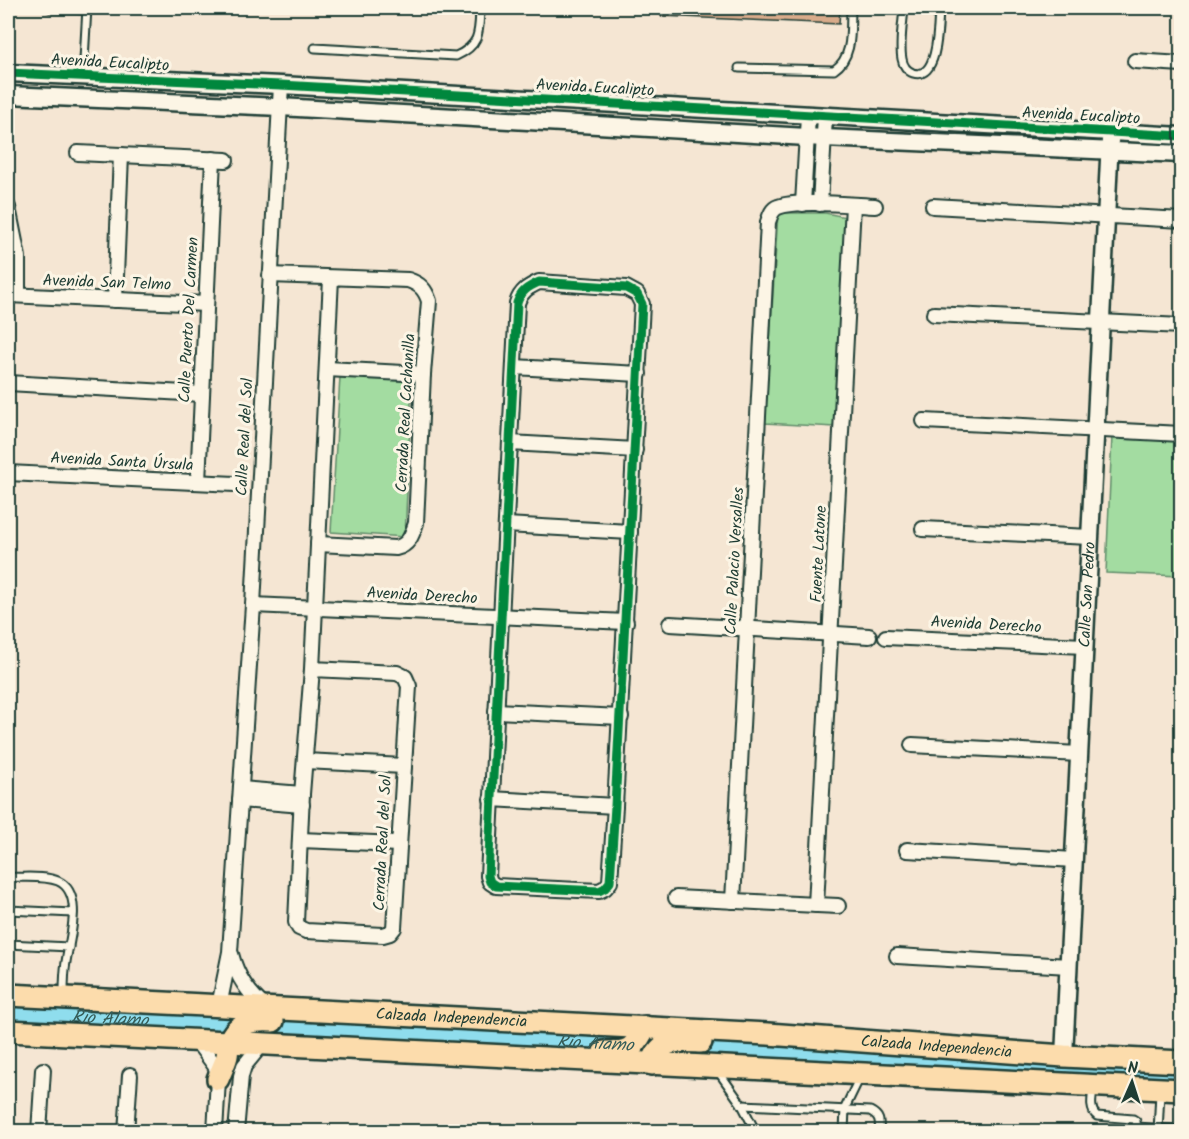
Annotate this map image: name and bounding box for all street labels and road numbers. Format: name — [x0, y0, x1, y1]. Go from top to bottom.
street label: Avenida Eucalipto — [50, 47, 170, 79]
street label: Avenida Eucalipto — [535, 72, 655, 104]
street label: Avenida Eucalipto — [1021, 100, 1141, 132]
street label: Calle Puerto Del Carmen — [172, 236, 206, 404]
street label: Avenida San Telmo — [42, 268, 172, 298]
street label: Cerrada Real Cachanilla — [389, 333, 423, 493]
street label: Calle Real del Sol — [229, 377, 261, 497]
street label: Avenida Santa Úrsula — [50, 446, 194, 478]
street label: Calle Palacio Versalles — [719, 486, 751, 636]
street label: Fuente Latone — [804, 505, 834, 603]
street label: Calle San Pedro — [1072, 541, 1102, 648]
street label: Avenida Derecho — [366, 581, 478, 611]
street label: Avenida Derecho — [930, 610, 1042, 640]
street label: Cerrada Real del Sol — [367, 774, 399, 912]
street label: Calzada Independencia — [375, 1001, 528, 1034]
street label: Calzada Independencia — [860, 1028, 1013, 1065]

